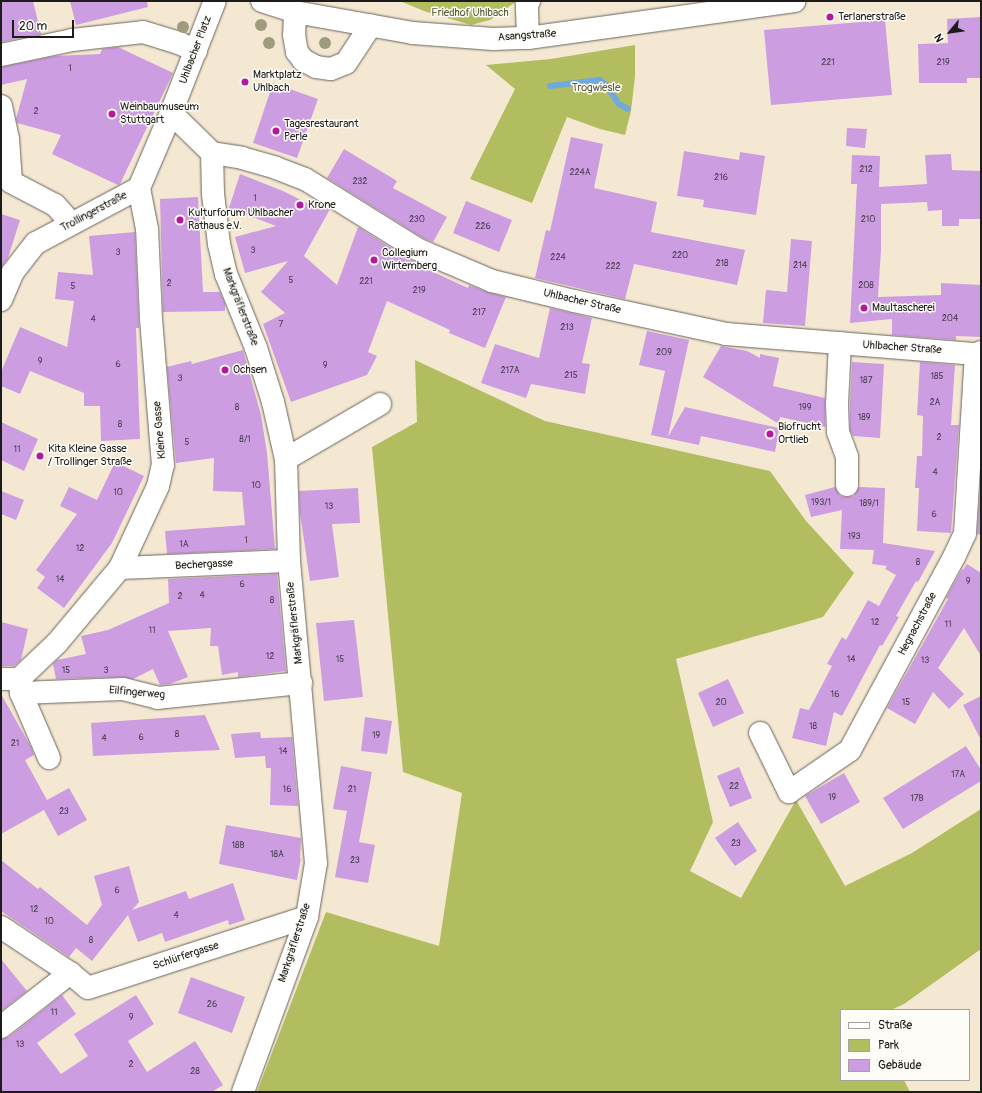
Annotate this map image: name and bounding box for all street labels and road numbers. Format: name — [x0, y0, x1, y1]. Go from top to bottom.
street label: Uhlbacher Platz — [177, 14, 215, 86]
street label: Asangstraße — [497, 27, 557, 45]
street label: Trollingerstraße — [59, 189, 129, 235]
street label: Markgräflerstraße — [219, 266, 261, 348]
street label: Uhlbacher Straße — [542, 287, 622, 317]
street label: Uhlbacher Straße — [862, 339, 942, 357]
street label: Kleine Gasse — [151, 400, 169, 460]
street label: Bechergasse — [175, 557, 233, 573]
street label: Markgräflerstraße — [284, 581, 306, 665]
street label: Hegnachstraße — [896, 590, 940, 658]
street label: Eilfingerweg — [108, 684, 166, 702]
street label: Markgräflerstraße — [276, 902, 314, 984]
street label: Schlürfergasse — [151, 939, 221, 973]

